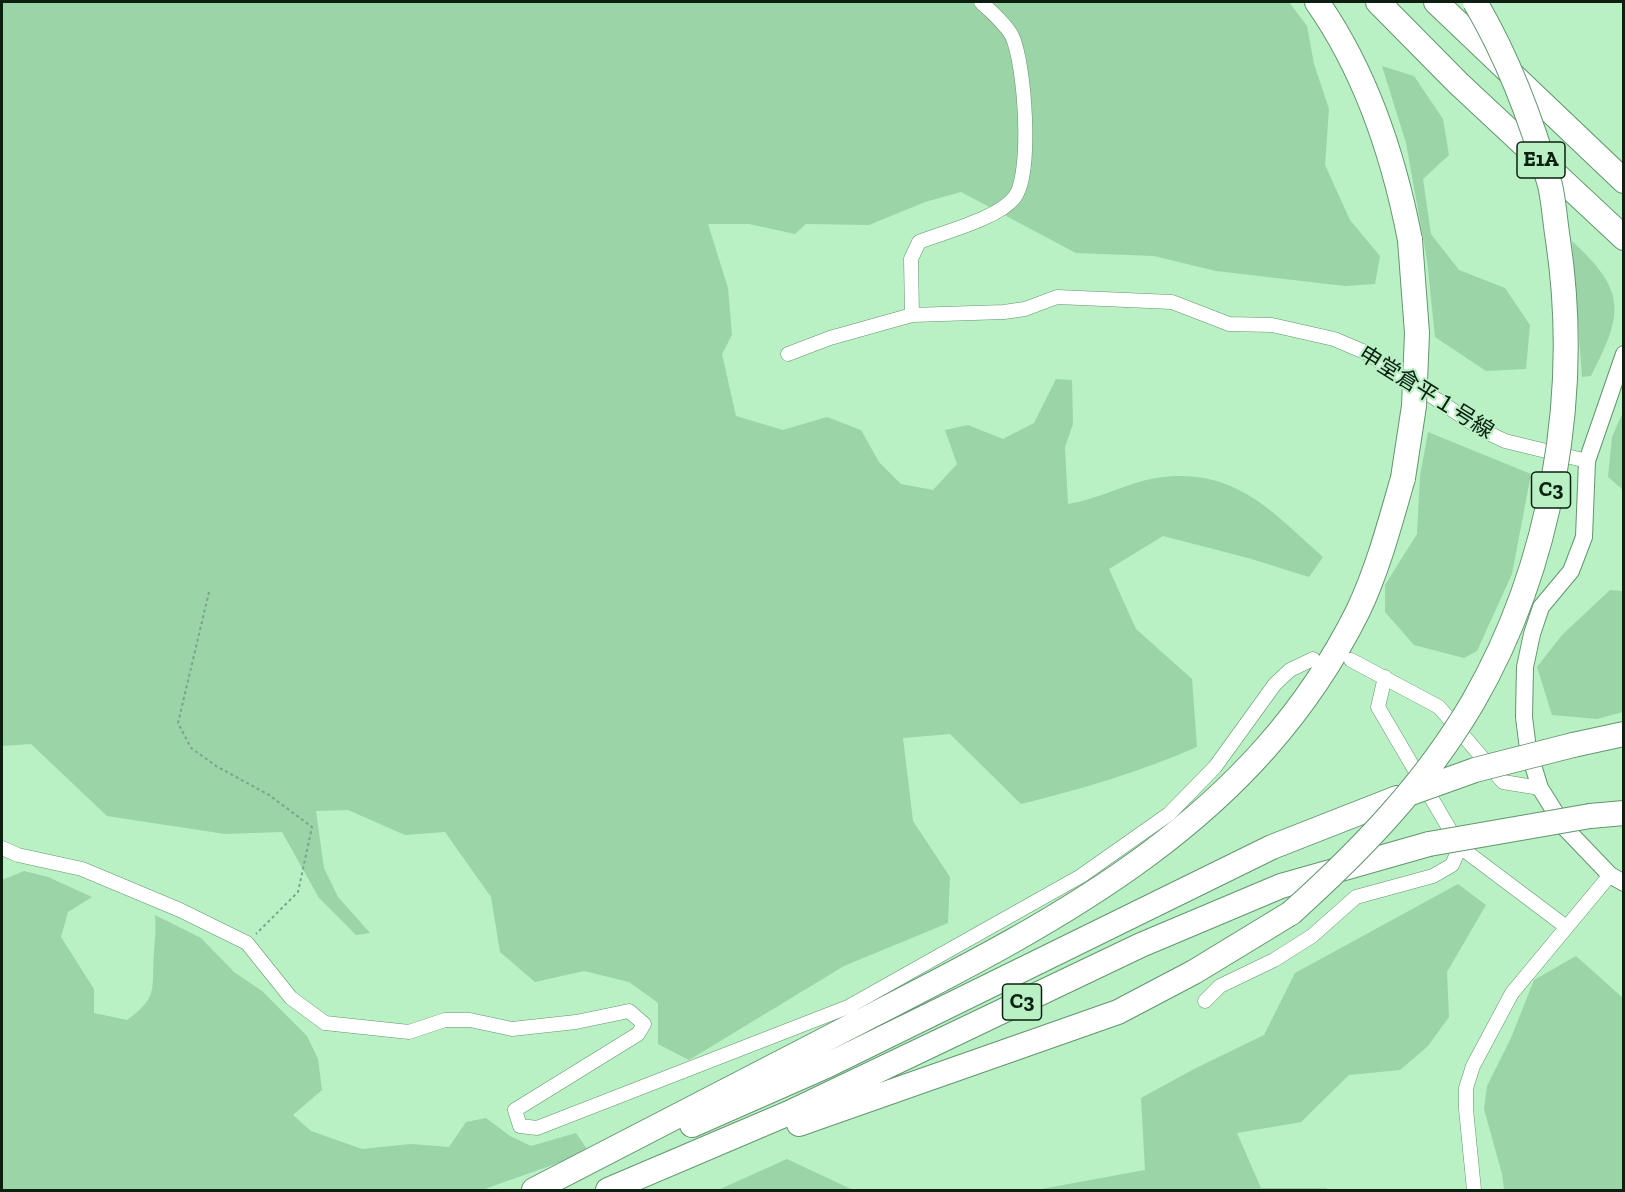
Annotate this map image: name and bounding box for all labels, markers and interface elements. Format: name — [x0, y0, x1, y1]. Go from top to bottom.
road number: E1A — [1517, 142, 1565, 178]
street label: 申堂倉平１号線 — [1354, 341, 1498, 445]
road number: C3 — [1532, 472, 1570, 508]
road number: C3 — [1002, 984, 1042, 1020]

